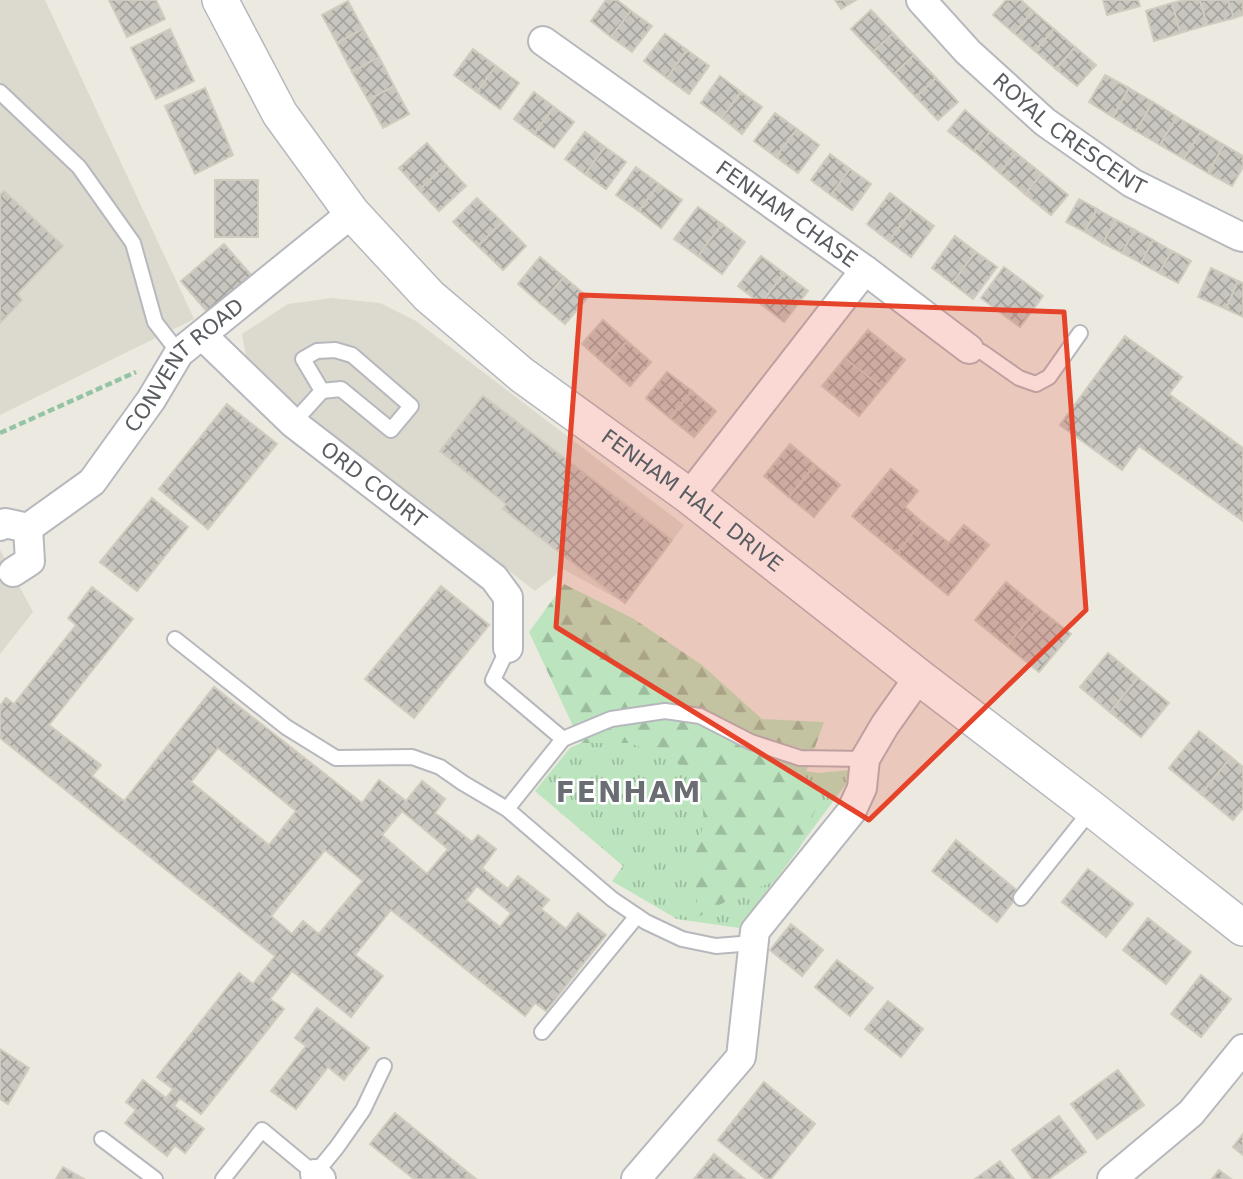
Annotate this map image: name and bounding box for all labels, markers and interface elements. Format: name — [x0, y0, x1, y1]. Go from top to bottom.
street label: ROYAL CRESCENT — [988, 69, 1150, 200]
street label: FENHAM CHASE — [711, 156, 862, 273]
street label: CONVENT ROAD — [120, 294, 249, 437]
street label: FENHAM HALL DRIVE — [597, 425, 787, 577]
street label: ORD COURT — [316, 437, 431, 533]
district label: FENHAM — [556, 776, 702, 809]

